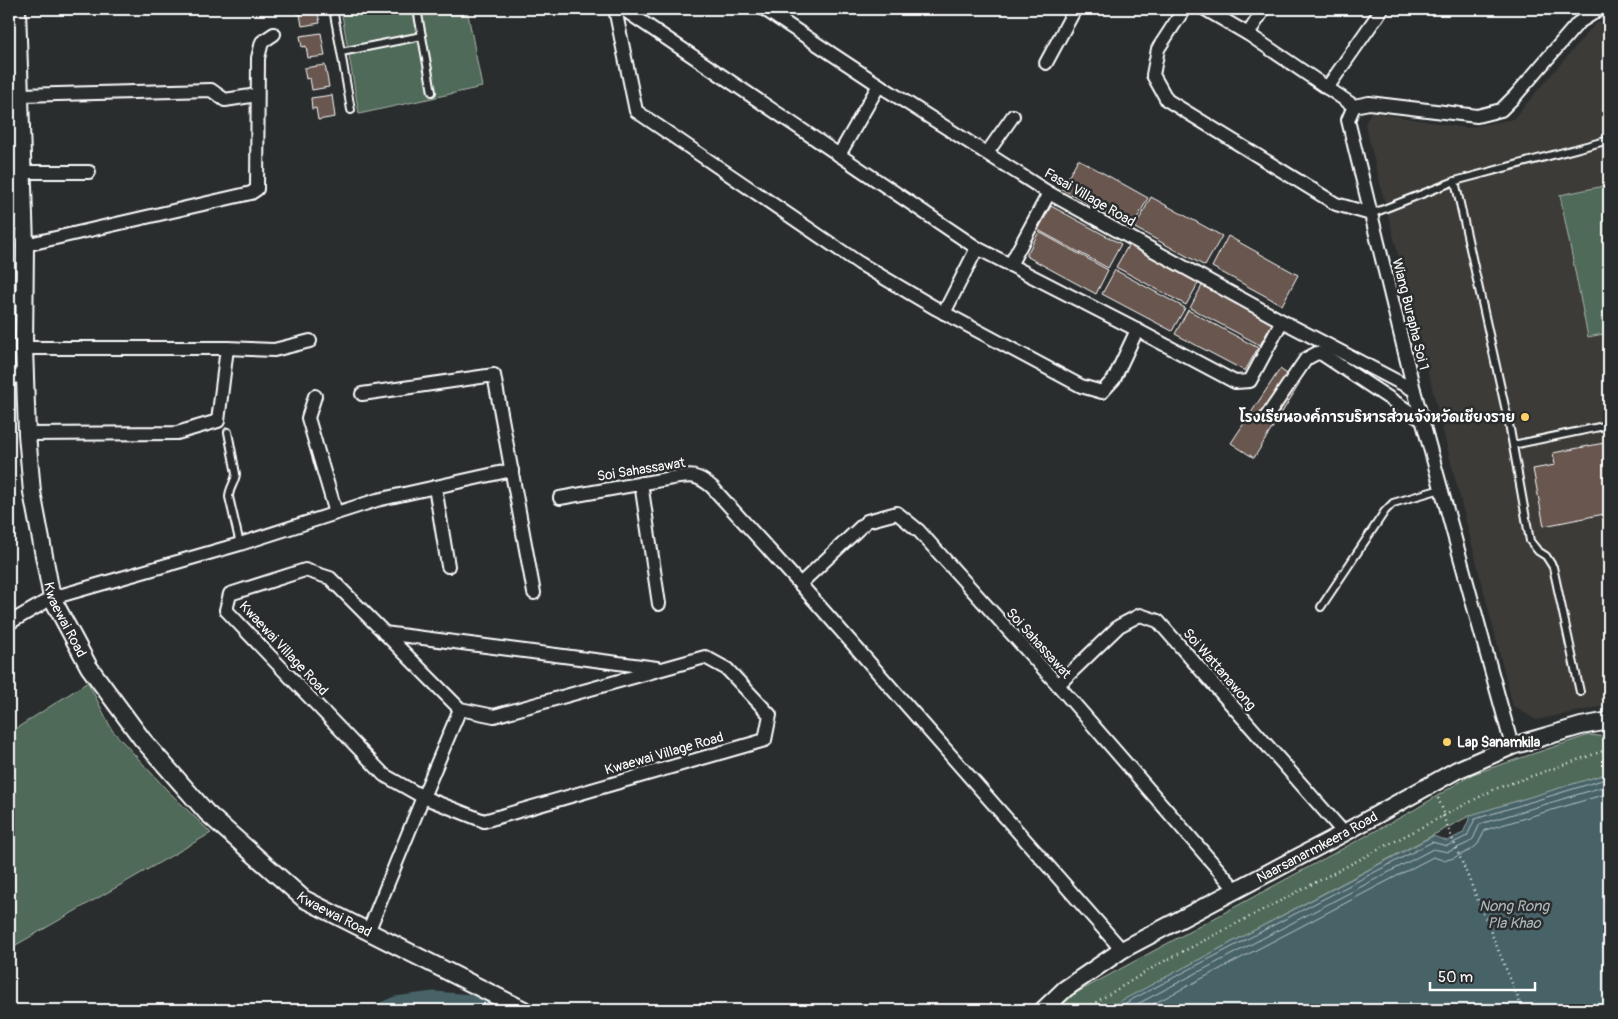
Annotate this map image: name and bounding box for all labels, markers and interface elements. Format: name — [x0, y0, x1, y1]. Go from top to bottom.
street label: Fasai Village Road — [1041, 164, 1138, 230]
street label: Wiang Burapha Soi 1 — [1388, 257, 1433, 372]
place label: โรงเรียนองค์การบริหารส่วนจังหวัดเชียงราย — [1238, 407, 1515, 426]
marker: โรงเรียนองค์การบริหารส่วนจังหวัดเชียงราย — [1519, 411, 1531, 423]
street label: Soi Sahassawat — [596, 454, 687, 485]
street label: Kwaewai Road — [40, 581, 90, 660]
street label: Kwaewai Village Road — [236, 598, 332, 699]
street label: Soi Sahassawat — [1002, 605, 1075, 682]
street label: Soi Wattanawong — [1179, 625, 1260, 714]
street label: Kwaewai Village Road — [603, 728, 726, 779]
place label: Lap Sanamkila — [1457, 734, 1541, 751]
marker: Lap Sanamkila — [1441, 736, 1453, 748]
street label: Naarsanarmkeera Road — [1254, 808, 1381, 887]
street label: Kwaewai Road — [293, 888, 375, 941]
water label: Nong Rong Pla Khao — [1479, 897, 1550, 933]
scale bar — [1430, 959, 1536, 991]
text: 50 m — [1438, 968, 1473, 987]

